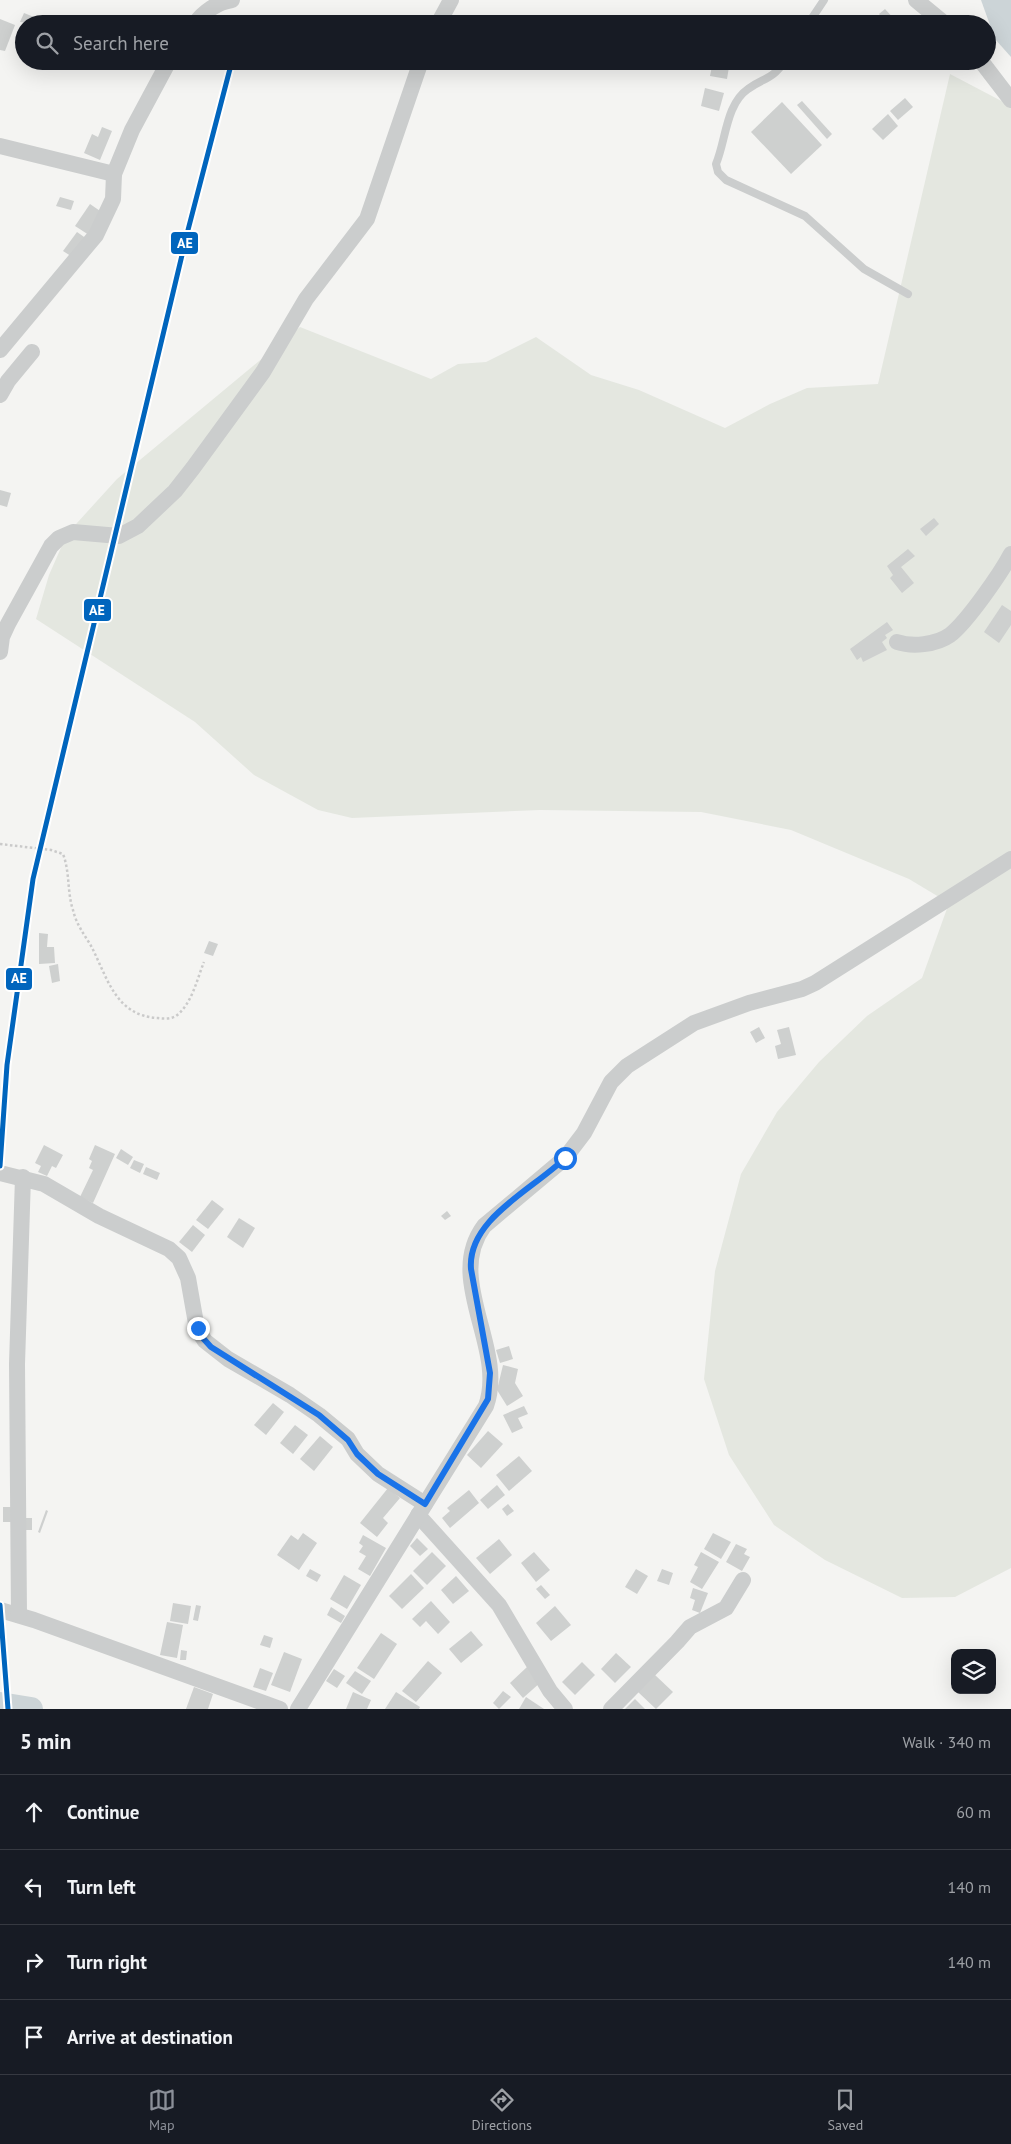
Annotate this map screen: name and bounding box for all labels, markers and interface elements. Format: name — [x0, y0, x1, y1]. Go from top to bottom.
search box — [15, 15, 996, 70]
icon: search — [33, 29, 61, 57]
text: Search here — [73, 31, 169, 55]
line badge: AE — [170, 231, 199, 255]
text: AE — [177, 234, 193, 252]
line badge: AE — [83, 598, 112, 622]
text: AE — [89, 601, 105, 619]
line badge: AE — [5, 967, 33, 991]
text: AE — [11, 969, 27, 987]
route start — [554, 1147, 577, 1170]
route end — [187, 1317, 210, 1340]
map controls — [951, 1649, 996, 1694]
button: layers — [951, 1649, 996, 1694]
text: 5 min — [20, 1728, 71, 1755]
text: Walk · 340 m — [902, 1732, 991, 1752]
icon: ahead — [20, 1798, 48, 1826]
text: Continue — [67, 1800, 139, 1824]
text: 60 m — [956, 1802, 991, 1822]
icon: left — [20, 1873, 48, 1901]
text: Turn left — [67, 1875, 136, 1899]
text: 140 m — [948, 1877, 991, 1897]
icon: right — [20, 1948, 48, 1976]
text: Turn right — [67, 1950, 147, 1974]
text: 140 m — [948, 1952, 991, 1972]
icon: arrive — [20, 2023, 48, 2051]
text: Arrive at destination — [67, 2025, 233, 2049]
tab: Map — [148, 2086, 176, 2134]
tab: Directions — [471, 2086, 532, 2134]
tab: Saved — [828, 2086, 863, 2134]

